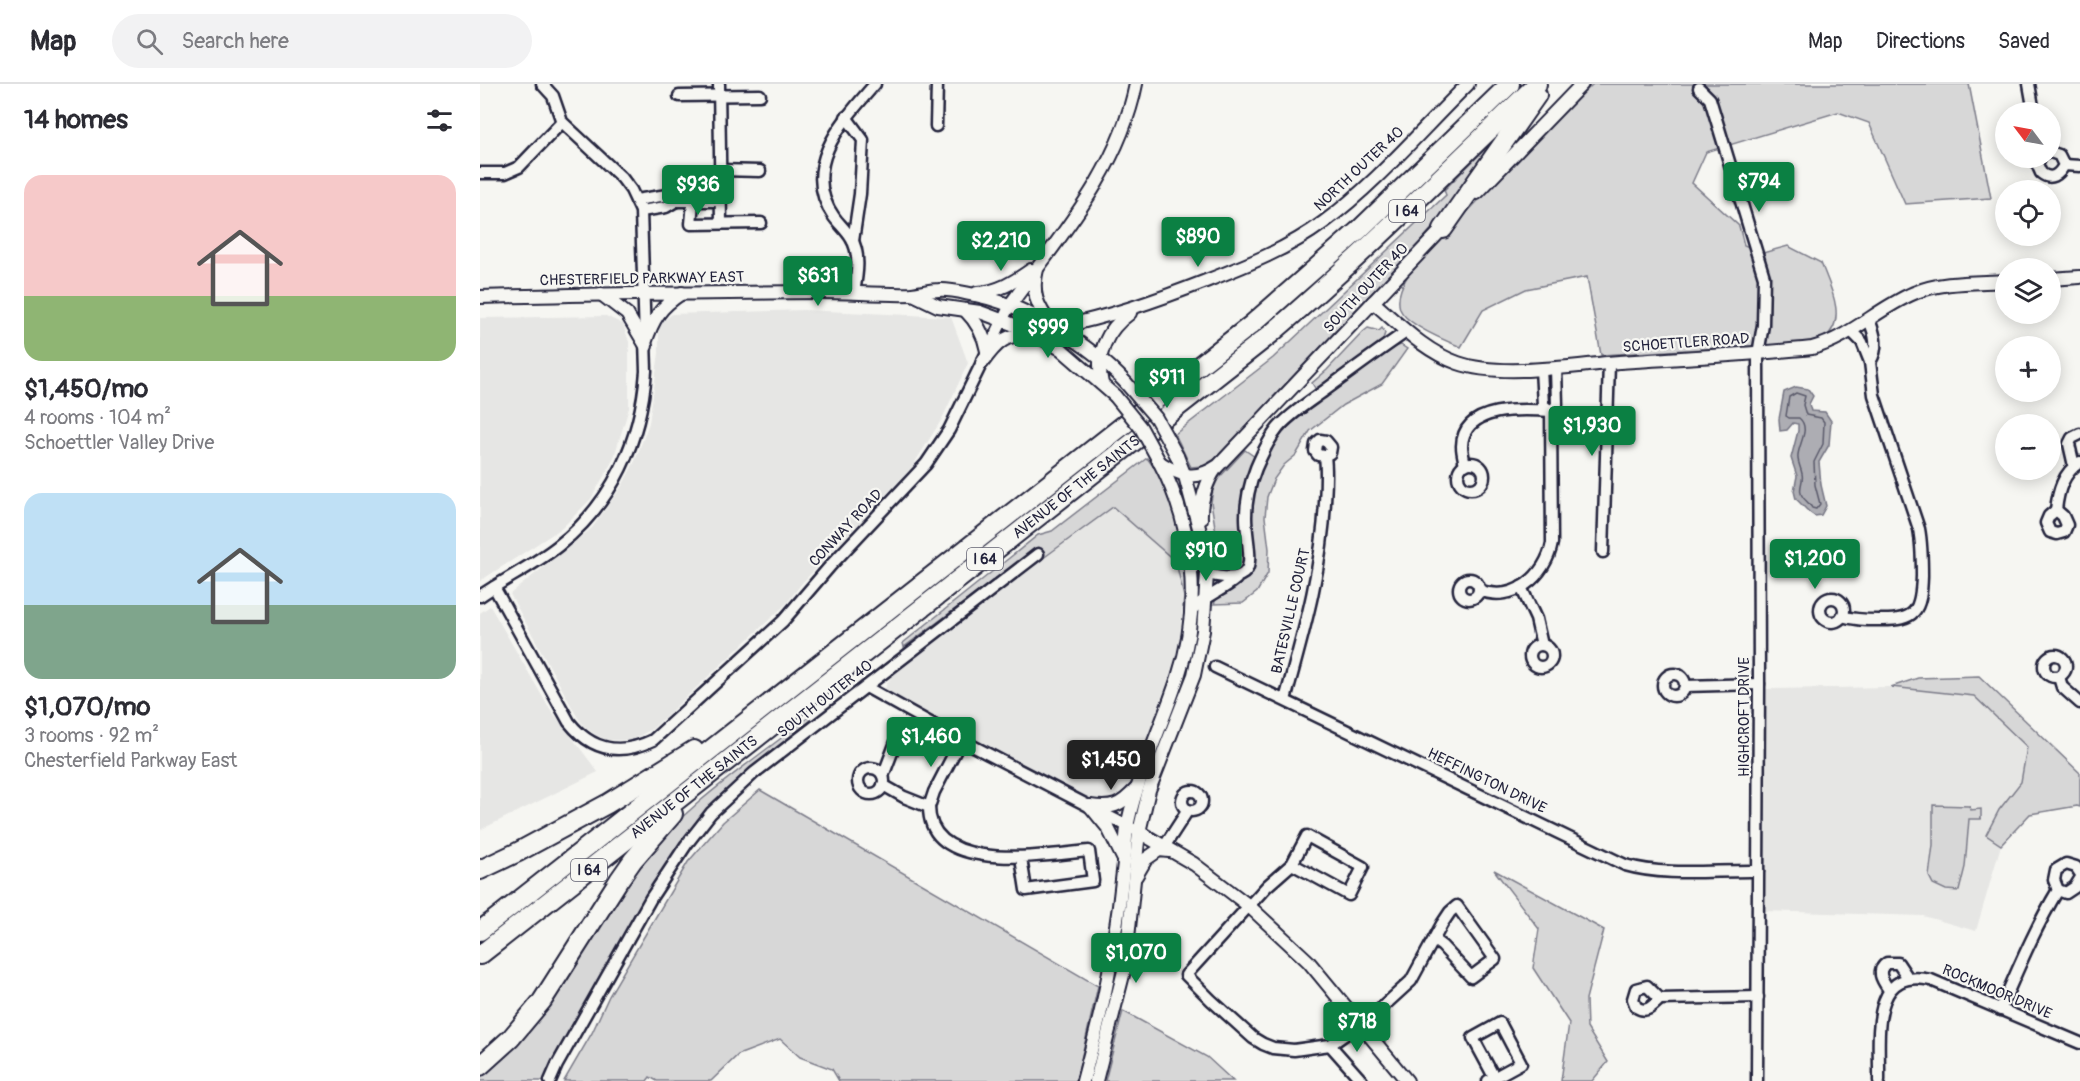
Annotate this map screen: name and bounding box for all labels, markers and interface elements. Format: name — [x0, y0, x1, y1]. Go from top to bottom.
search box — [112, 14, 532, 68]
text: Map — [30, 24, 76, 59]
icon: search — [133, 25, 166, 58]
text: Search here — [181, 27, 289, 55]
text: Map — [1808, 28, 1843, 55]
text: Directions — [1876, 28, 1965, 55]
text: Saved — [1998, 28, 2050, 55]
north arrow — [1995, 102, 2061, 168]
map controls — [1995, 102, 2061, 480]
text: 14 homes — [24, 104, 128, 136]
icon: filters — [423, 104, 456, 137]
street label: NORTH OUTER 40 — [1310, 123, 1408, 215]
pin: $794 — [1723, 162, 1795, 213]
pin: $936 — [662, 165, 734, 216]
text: $794 — [1737, 169, 1781, 194]
text: $936 — [676, 172, 720, 197]
button: locate — [1995, 180, 2061, 246]
road number: I 64 — [1389, 200, 1425, 222]
icon: home — [186, 214, 294, 322]
pin: $890 — [1162, 217, 1234, 268]
pin: $2,210 — [952, 221, 1050, 272]
text: $890 — [1176, 224, 1220, 249]
text: $2,210 — [971, 228, 1031, 253]
street label: SOUTH OUTER 40 — [1320, 239, 1412, 337]
pin: $631 — [782, 256, 854, 307]
button: layers — [1995, 258, 2061, 324]
text: $631 — [797, 263, 839, 288]
street label: CHESTERFIELD PARKWAY EAST — [540, 268, 744, 290]
pin: $999 — [1012, 308, 1084, 359]
text: $999 — [1027, 315, 1069, 340]
street label: SCHOETTLER ROAD — [1622, 329, 1750, 357]
button: + — [1995, 336, 2061, 402]
pin: $911 — [1131, 358, 1203, 409]
text: $911 — [1149, 365, 1185, 390]
text: $1,450/mo — [24, 373, 148, 405]
text: 4 rooms · 104 m² — [24, 405, 171, 430]
pin: $1,930 — [1543, 406, 1641, 457]
text: $1,930 — [1563, 413, 1621, 438]
button: − — [1995, 414, 2061, 480]
text: Schoettler Valley Drive — [24, 430, 214, 455]
street label: AVENUE OF THE SAINTS — [1009, 431, 1144, 543]
street label: CONWAY ROAD — [805, 485, 887, 571]
pin: $910 — [1170, 531, 1242, 582]
icon: home — [186, 532, 294, 640]
text: $910 — [1185, 538, 1227, 563]
pin: $1,200 — [1766, 539, 1864, 590]
street label: BATESVILLE COURT — [1267, 546, 1315, 676]
text: $1,200 — [1784, 546, 1846, 571]
road number: I 64 — [967, 548, 1003, 570]
street label: SOUTH OUTER 40 — [774, 656, 876, 742]
street label: HIGHCROFT DRIVE — [1735, 657, 1754, 777]
text: $1,070/mo — [24, 691, 151, 723]
pin: $1,460 — [882, 717, 980, 768]
text: 3 rooms · 92 m² — [24, 723, 159, 748]
text: $1,460 — [901, 724, 961, 749]
street label: AVENUE OF THE SAINTS — [626, 731, 761, 843]
pin: $1,450 — [1062, 740, 1160, 791]
street label: HEFFINGTON DRIVE — [1424, 744, 1550, 818]
text: $1,450 — [1081, 747, 1141, 772]
text: Chesterfield Parkway East — [24, 748, 237, 773]
road number: I 64 — [571, 859, 607, 881]
pin: $1,070 — [1087, 933, 1185, 984]
text: $1,070 — [1105, 940, 1167, 965]
street label: ROCKMOOR DRIVE — [1939, 960, 2055, 1024]
pin: $718 — [1321, 1002, 1393, 1053]
text: $718 — [1337, 1009, 1377, 1034]

